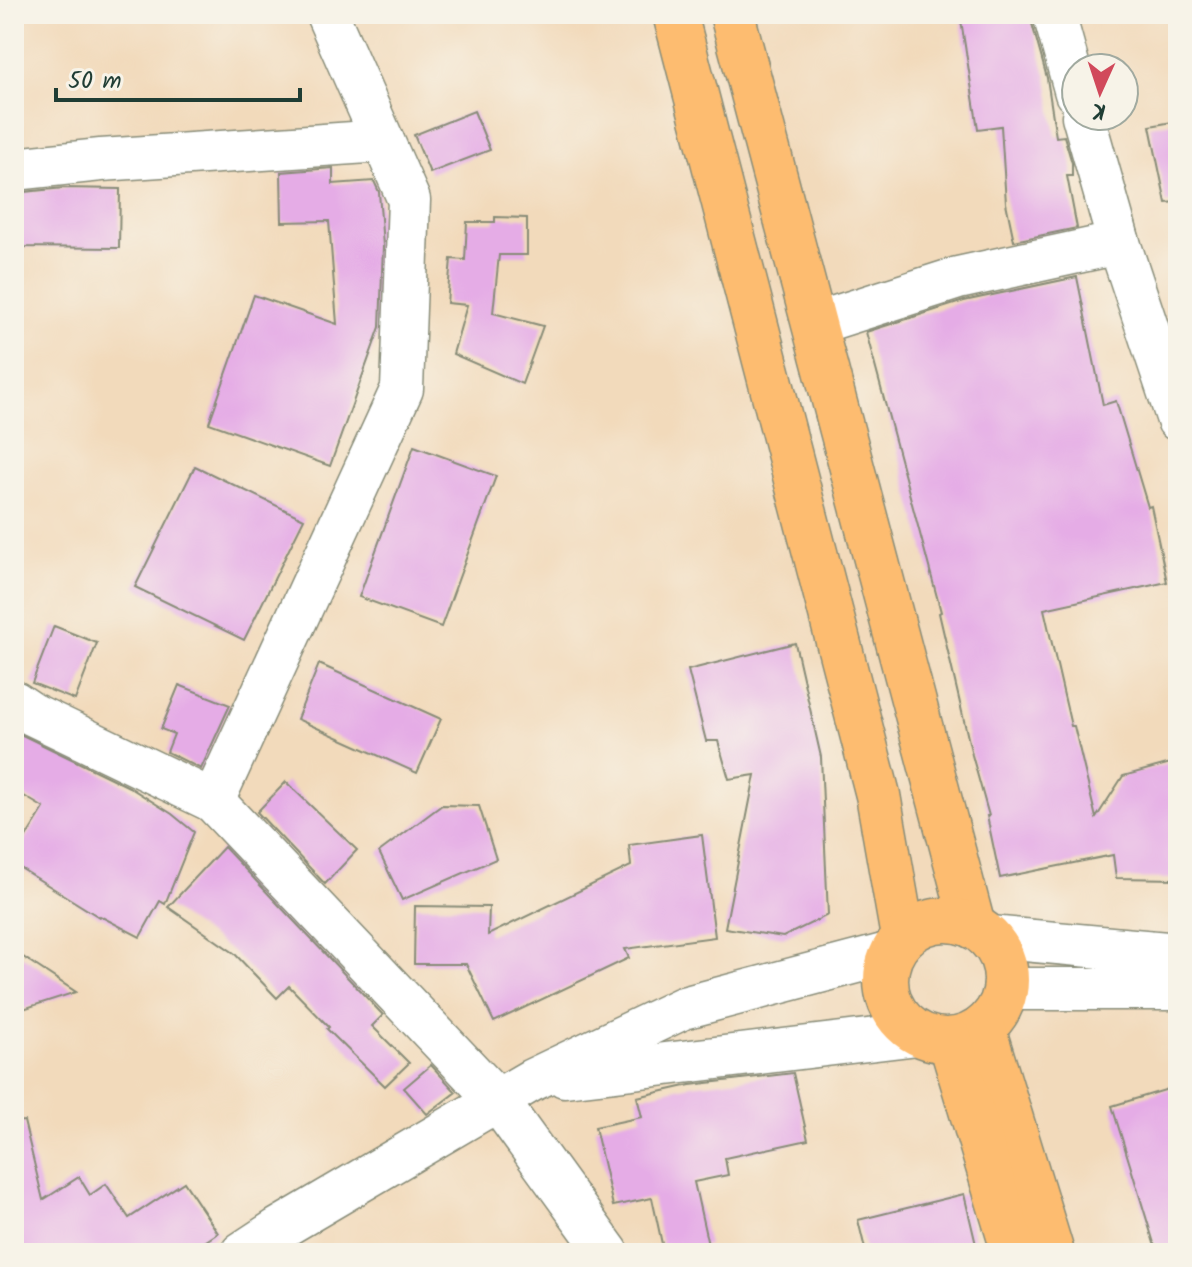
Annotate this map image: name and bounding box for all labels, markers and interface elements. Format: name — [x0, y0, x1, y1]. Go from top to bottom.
scale bar — [56, 52, 300, 102]
north arrow — [1060, 52, 1140, 132]
text: 50 m — [68, 62, 122, 101]
text: K — [1092, 92, 1107, 127]

